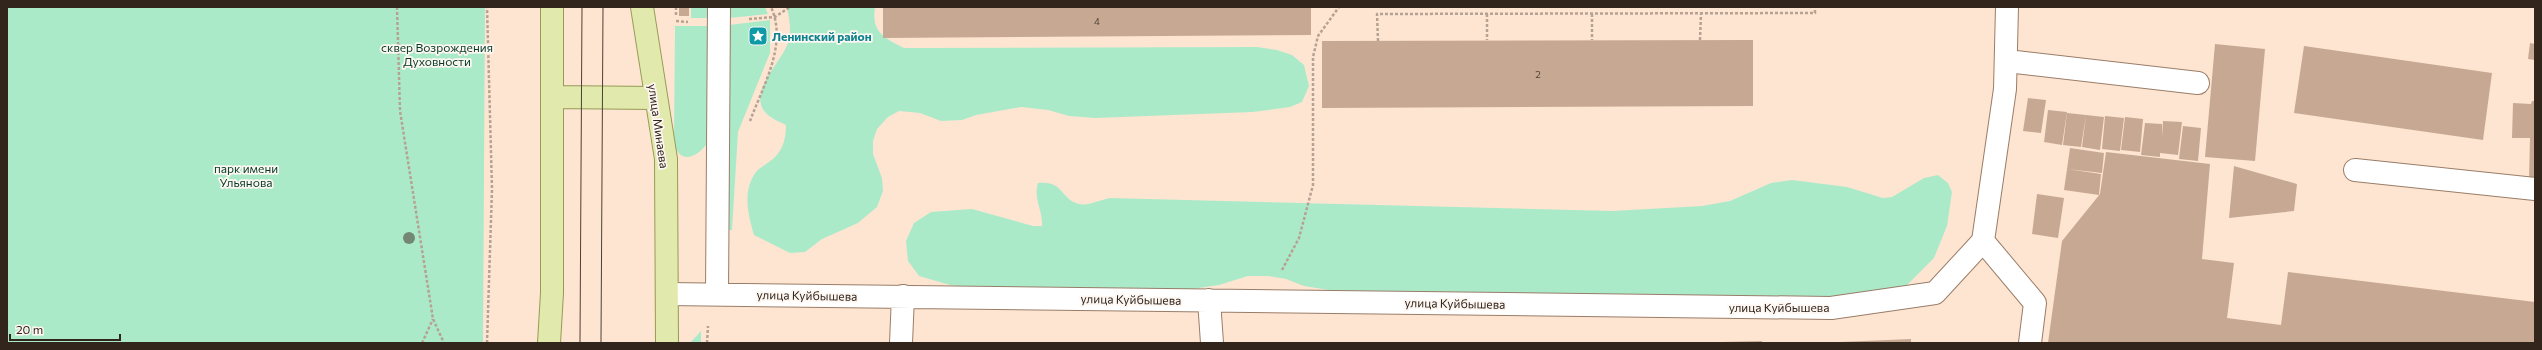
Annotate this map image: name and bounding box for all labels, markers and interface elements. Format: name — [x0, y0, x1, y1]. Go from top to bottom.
house number: 4 — [1094, 15, 1100, 27]
place icon: Ленинский район — [747, 25, 769, 47]
place label: Ленинский район — [772, 29, 872, 43]
park label: сквер Возрождения Духовности — [381, 40, 493, 68]
house number: 2 — [1535, 68, 1541, 80]
street label: улица Минаева — [646, 83, 672, 169]
park label: парк имени Ульянова — [214, 161, 278, 189]
street label: улица Куйбышева — [757, 287, 857, 303]
street label: улица Куйбышева — [1081, 291, 1181, 307]
street label: улица Куйбышева — [1405, 295, 1505, 311]
street label: улица Куйбышева — [1729, 300, 1829, 314]
scale bar — [10, 316, 120, 342]
text: 20 m — [16, 322, 43, 336]

